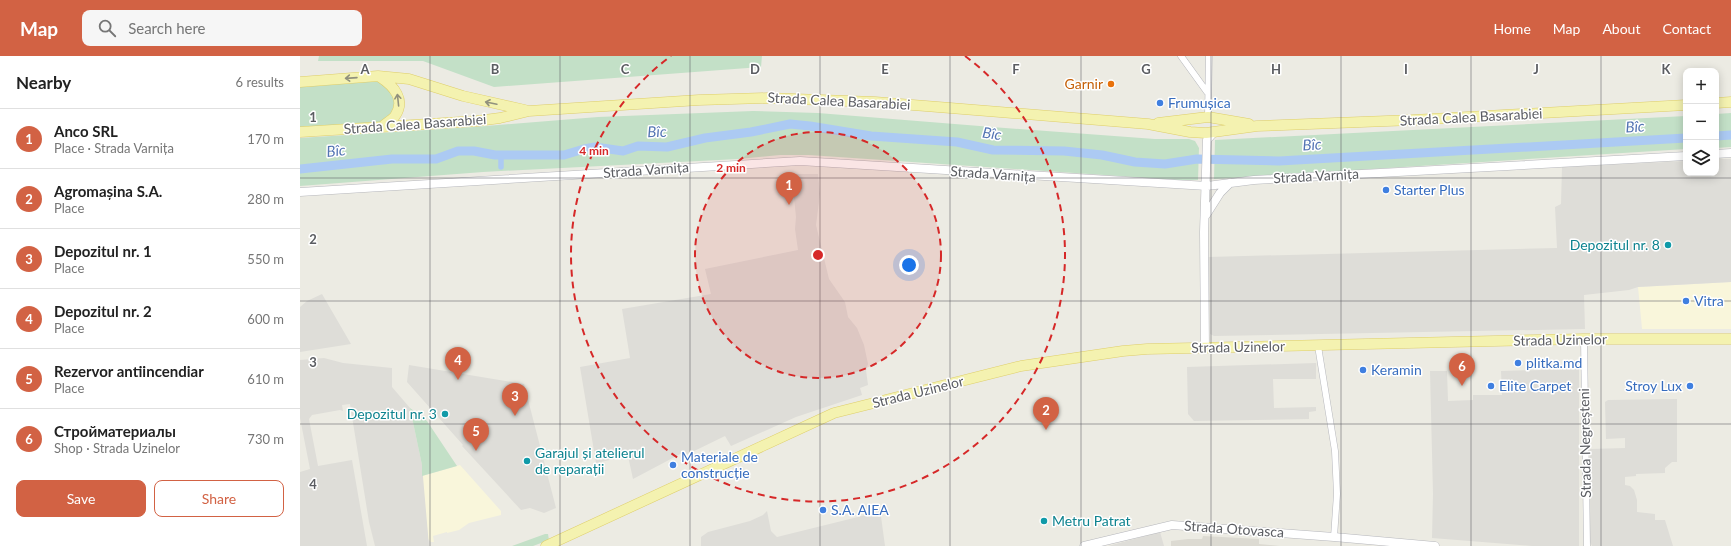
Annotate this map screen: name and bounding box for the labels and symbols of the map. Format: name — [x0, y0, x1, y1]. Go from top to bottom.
text: A — [359, 61, 370, 77]
text: B — [491, 61, 500, 77]
text: C — [621, 61, 630, 77]
text: D — [750, 61, 760, 77]
text: E — [881, 61, 889, 77]
text: F — [1012, 61, 1020, 77]
text: G — [1141, 61, 1151, 77]
text: H — [1271, 61, 1281, 77]
text: I — [1404, 61, 1408, 77]
text: J — [1533, 61, 1539, 77]
text: K — [1662, 61, 1672, 77]
one-way arrow — [345, 74, 358, 81]
place label: Garnir — [1064, 75, 1103, 92]
marker: Garnir — [1106, 79, 1116, 89]
street label: Strada Calea Basarabiei — [767, 88, 911, 113]
one-way arrow — [394, 94, 402, 107]
place label: Frumușica — [1168, 94, 1231, 111]
marker: Frumușica — [1155, 98, 1165, 108]
one-way arrow — [485, 99, 498, 107]
street label: Strada Calea Basarabiei — [1399, 104, 1543, 129]
text: 1 — [309, 109, 317, 125]
street label: Strada Calea Basarabiei — [343, 110, 487, 137]
water label: Bîc — [1625, 116, 1645, 135]
water label: Bîc — [647, 122, 667, 140]
water label: Bîc — [981, 123, 1003, 143]
water label: Bîc — [1302, 134, 1322, 153]
water label: Bîc — [325, 140, 347, 160]
text: 4 min — [579, 143, 609, 158]
street label: Strada Varnița — [603, 158, 689, 181]
text: 2 min — [716, 160, 746, 175]
street label: Strada Varnița — [950, 162, 1036, 185]
street label: Strada Varnița — [1273, 165, 1359, 186]
pin: 1 — [776, 172, 802, 205]
place label: Starter Plus — [1394, 181, 1465, 198]
marker: Starter Plus — [1381, 185, 1391, 195]
text: 2 — [309, 231, 317, 247]
place label: Depozitul nr. 8 — [1570, 236, 1660, 253]
marker: Depozitul nr. 8 — [1663, 240, 1673, 250]
centre of rings — [811, 248, 825, 262]
your location — [899, 255, 919, 275]
place label: Vitra — [1694, 292, 1724, 309]
marker: Vitra — [1681, 296, 1691, 306]
street label: Strada Uzinelor — [1513, 330, 1607, 349]
street label: Strada Uzinelor — [1191, 337, 1285, 356]
pin: 4 — [445, 347, 471, 380]
pin: 6 — [1449, 353, 1475, 386]
text: 3 — [309, 354, 317, 370]
place label: plitka.md — [1526, 354, 1582, 371]
marker: plitka.md — [1513, 358, 1523, 368]
place label: Keramin — [1371, 361, 1422, 378]
marker: Keramin — [1358, 365, 1368, 375]
street label: Strada Uzinelor — [870, 372, 965, 411]
place label: Elite Carpet — [1499, 377, 1571, 394]
place label: Stroy Lux — [1625, 377, 1682, 394]
marker: Elite Carpet — [1486, 381, 1496, 391]
marker: Stroy Lux — [1685, 381, 1695, 391]
pin: 3 — [502, 383, 528, 416]
street label: Strada Negreșteni — [1575, 388, 1594, 498]
pin: 2 — [1033, 397, 1059, 430]
place label: Depozitul nr. 3 — [347, 405, 437, 422]
marker: Depozitul nr. 3 — [440, 409, 450, 419]
pin: 5 — [463, 418, 489, 451]
place label: Garajul și atelierul de reparații — [535, 444, 645, 477]
place label: Materiale de construcție — [681, 448, 758, 481]
marker: Garajul și atelierul de reparații — [522, 456, 532, 466]
marker: Materiale de construcție — [668, 460, 678, 470]
text: 4 — [309, 476, 317, 492]
place label: S.A. AIEA — [831, 501, 889, 518]
marker: S.A. AIEA — [818, 505, 828, 515]
place label: Metru Patrat — [1052, 512, 1131, 529]
marker: Metru Patrat — [1039, 516, 1049, 526]
street label: Strada Otovasca — [1183, 517, 1285, 540]

